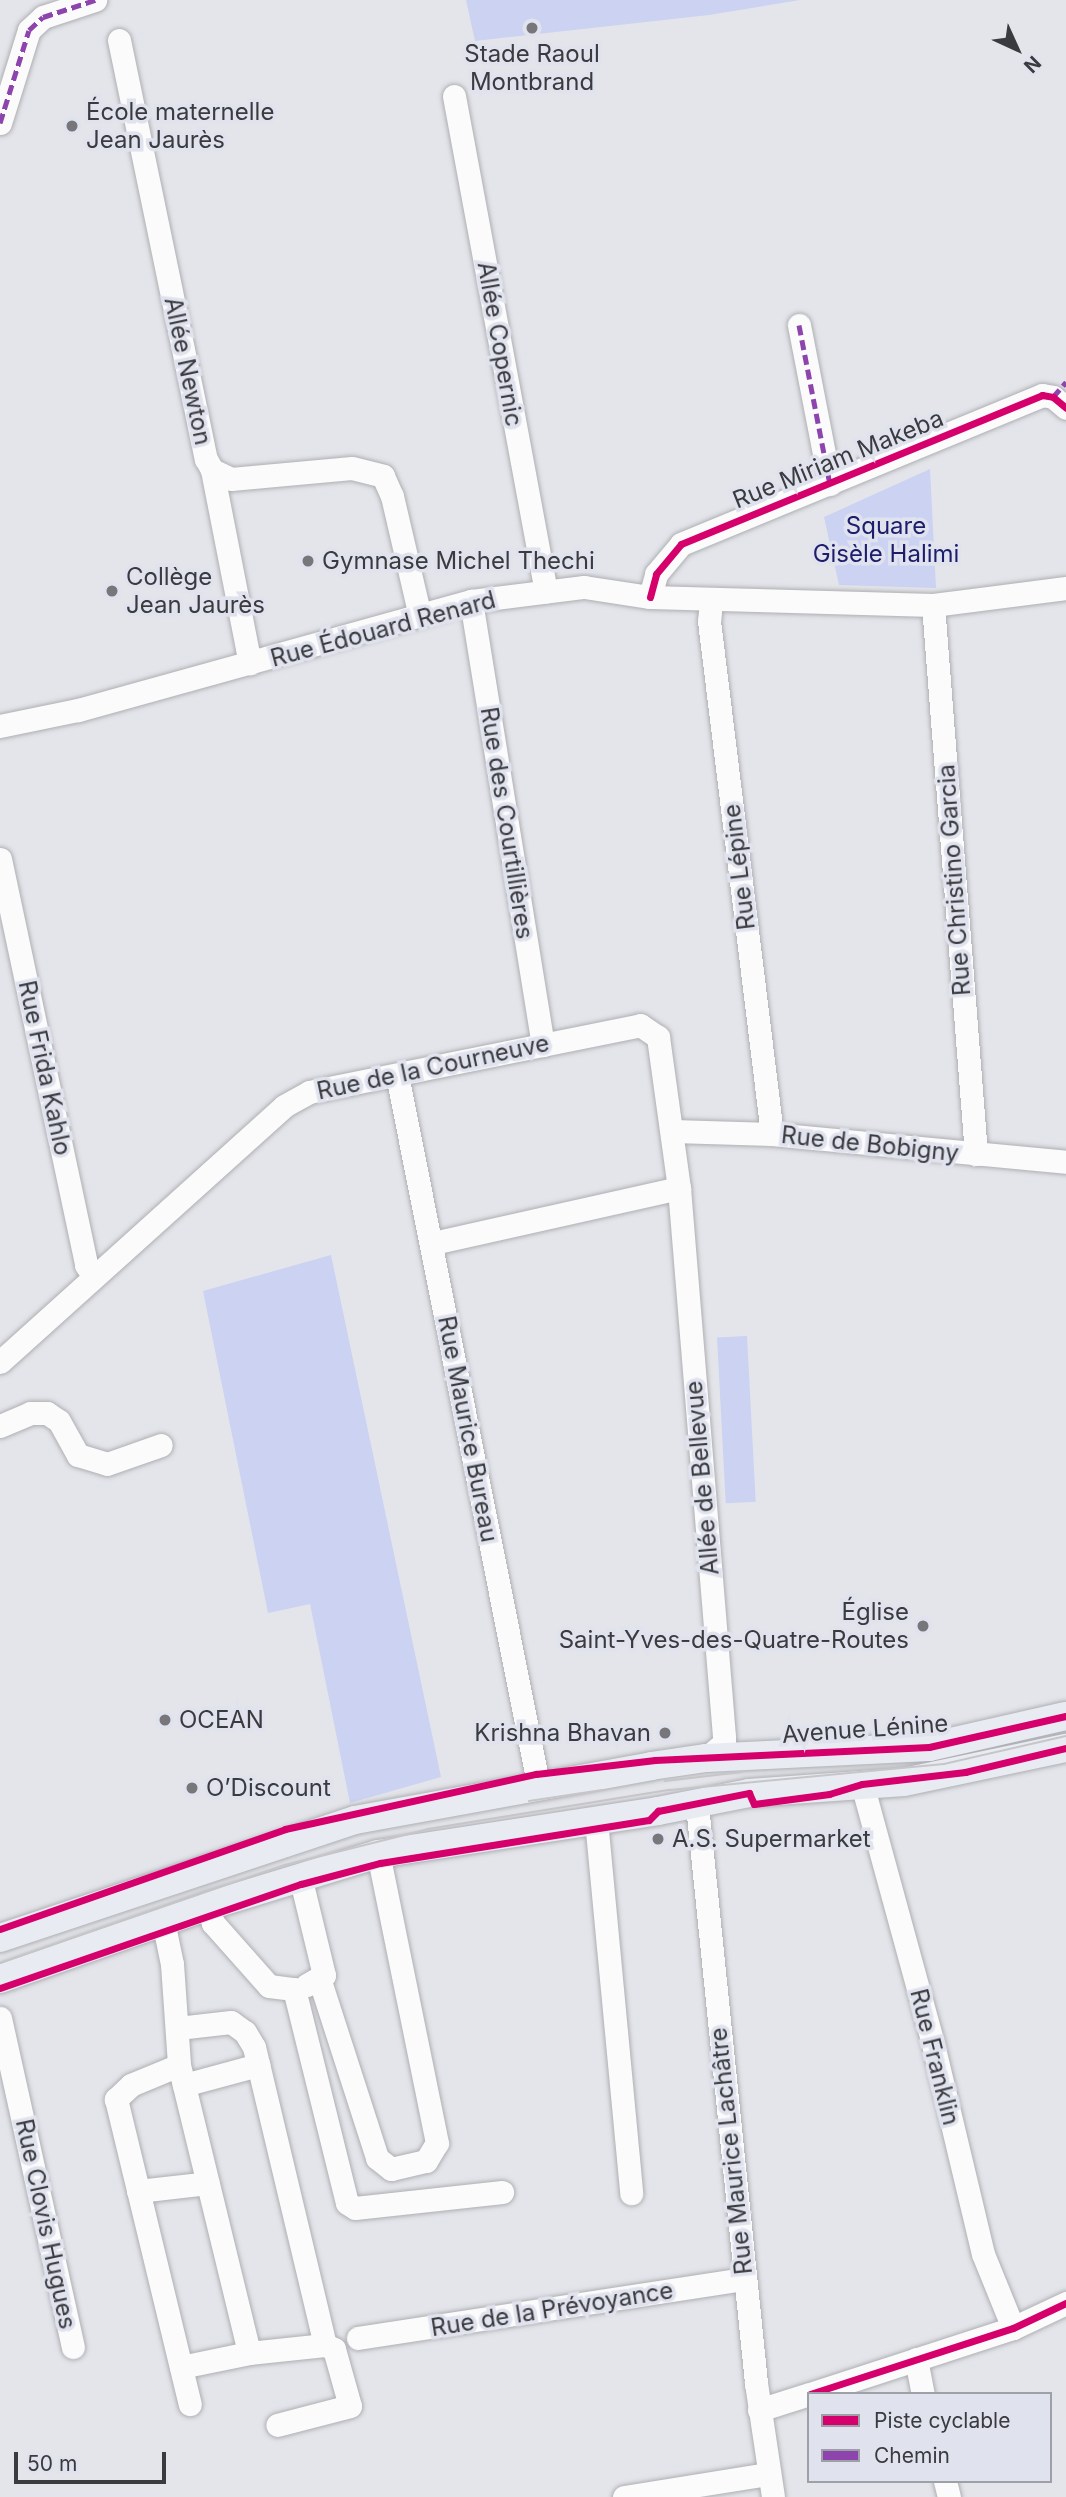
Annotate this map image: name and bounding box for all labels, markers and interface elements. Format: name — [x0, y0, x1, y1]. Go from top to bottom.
north arrow — [982, 14, 1052, 84]
marker: Stade Raoul Montbrand — [524, 20, 540, 36]
place label: Stade Raoul Montbrand — [464, 40, 600, 96]
text: N — [1019, 51, 1045, 77]
place label: École maternelle Jean Jaurès — [86, 98, 274, 154]
marker: École maternelle Jean Jaurès — [64, 118, 80, 134]
street label: Allée Copernic — [471, 259, 529, 429]
street label: Allée Newton — [158, 294, 218, 448]
street label: Rue Miriam Makeba — [729, 404, 947, 514]
park label: Square Gisèle Halimi — [813, 512, 959, 568]
place label: Gymnase Michel Thechi — [322, 547, 595, 575]
marker: Gymnase Michel Thechi — [300, 553, 316, 569]
place label: Collège Jean Jaurès — [126, 563, 265, 619]
marker: Collège Jean Jaurès — [104, 583, 120, 599]
street label: Rue Édouard Renard — [267, 585, 499, 673]
street label: Rue des Courtillières — [474, 705, 540, 941]
street label: Rue Christino Garcia — [932, 763, 976, 997]
street label: Rue Lépine — [717, 802, 761, 932]
street label: Rue Frida Kahlo — [12, 978, 78, 1158]
street label: Rue de la Courneuve — [314, 1028, 552, 1106]
street label: Rue de Bobigny — [780, 1120, 960, 1168]
street label: Rue Maurice Bureau — [432, 1313, 504, 1545]
street label: Allée de Bellevue — [679, 1380, 725, 1576]
place label: Église Saint-Yves-des-Quatre-Routes — [559, 1598, 909, 1654]
marker: Église Saint-Yves-des-Quatre-Routes — [915, 1618, 931, 1634]
place label: OCEAN — [179, 1706, 264, 1734]
street label: Avenue Lénine — [781, 1709, 949, 1749]
marker: OCEAN — [157, 1712, 173, 1728]
place label: Krishna Bhavan — [474, 1719, 651, 1747]
marker: Krishna Bhavan — [657, 1725, 673, 1741]
place label: O’Discount — [206, 1774, 331, 1802]
marker: O’Discount — [184, 1780, 200, 1796]
place label: A.S. Supermarket — [672, 1825, 871, 1853]
marker: A.S. Supermarket — [650, 1831, 666, 1847]
street label: Rue Franklin — [904, 1986, 966, 2128]
street label: Rue Maurice Lachâtre — [704, 2026, 758, 2276]
street label: Rue Clovis Hugues — [10, 2116, 82, 2332]
street label: Rue de la Prévoyance — [429, 2276, 675, 2342]
legend — [807, 2392, 1052, 2483]
text: Piste cyclable — [874, 2408, 1010, 2433]
scale bar — [18, 2438, 170, 2482]
text: Chemin — [874, 2443, 950, 2468]
text: 50 m — [27, 2451, 77, 2476]

